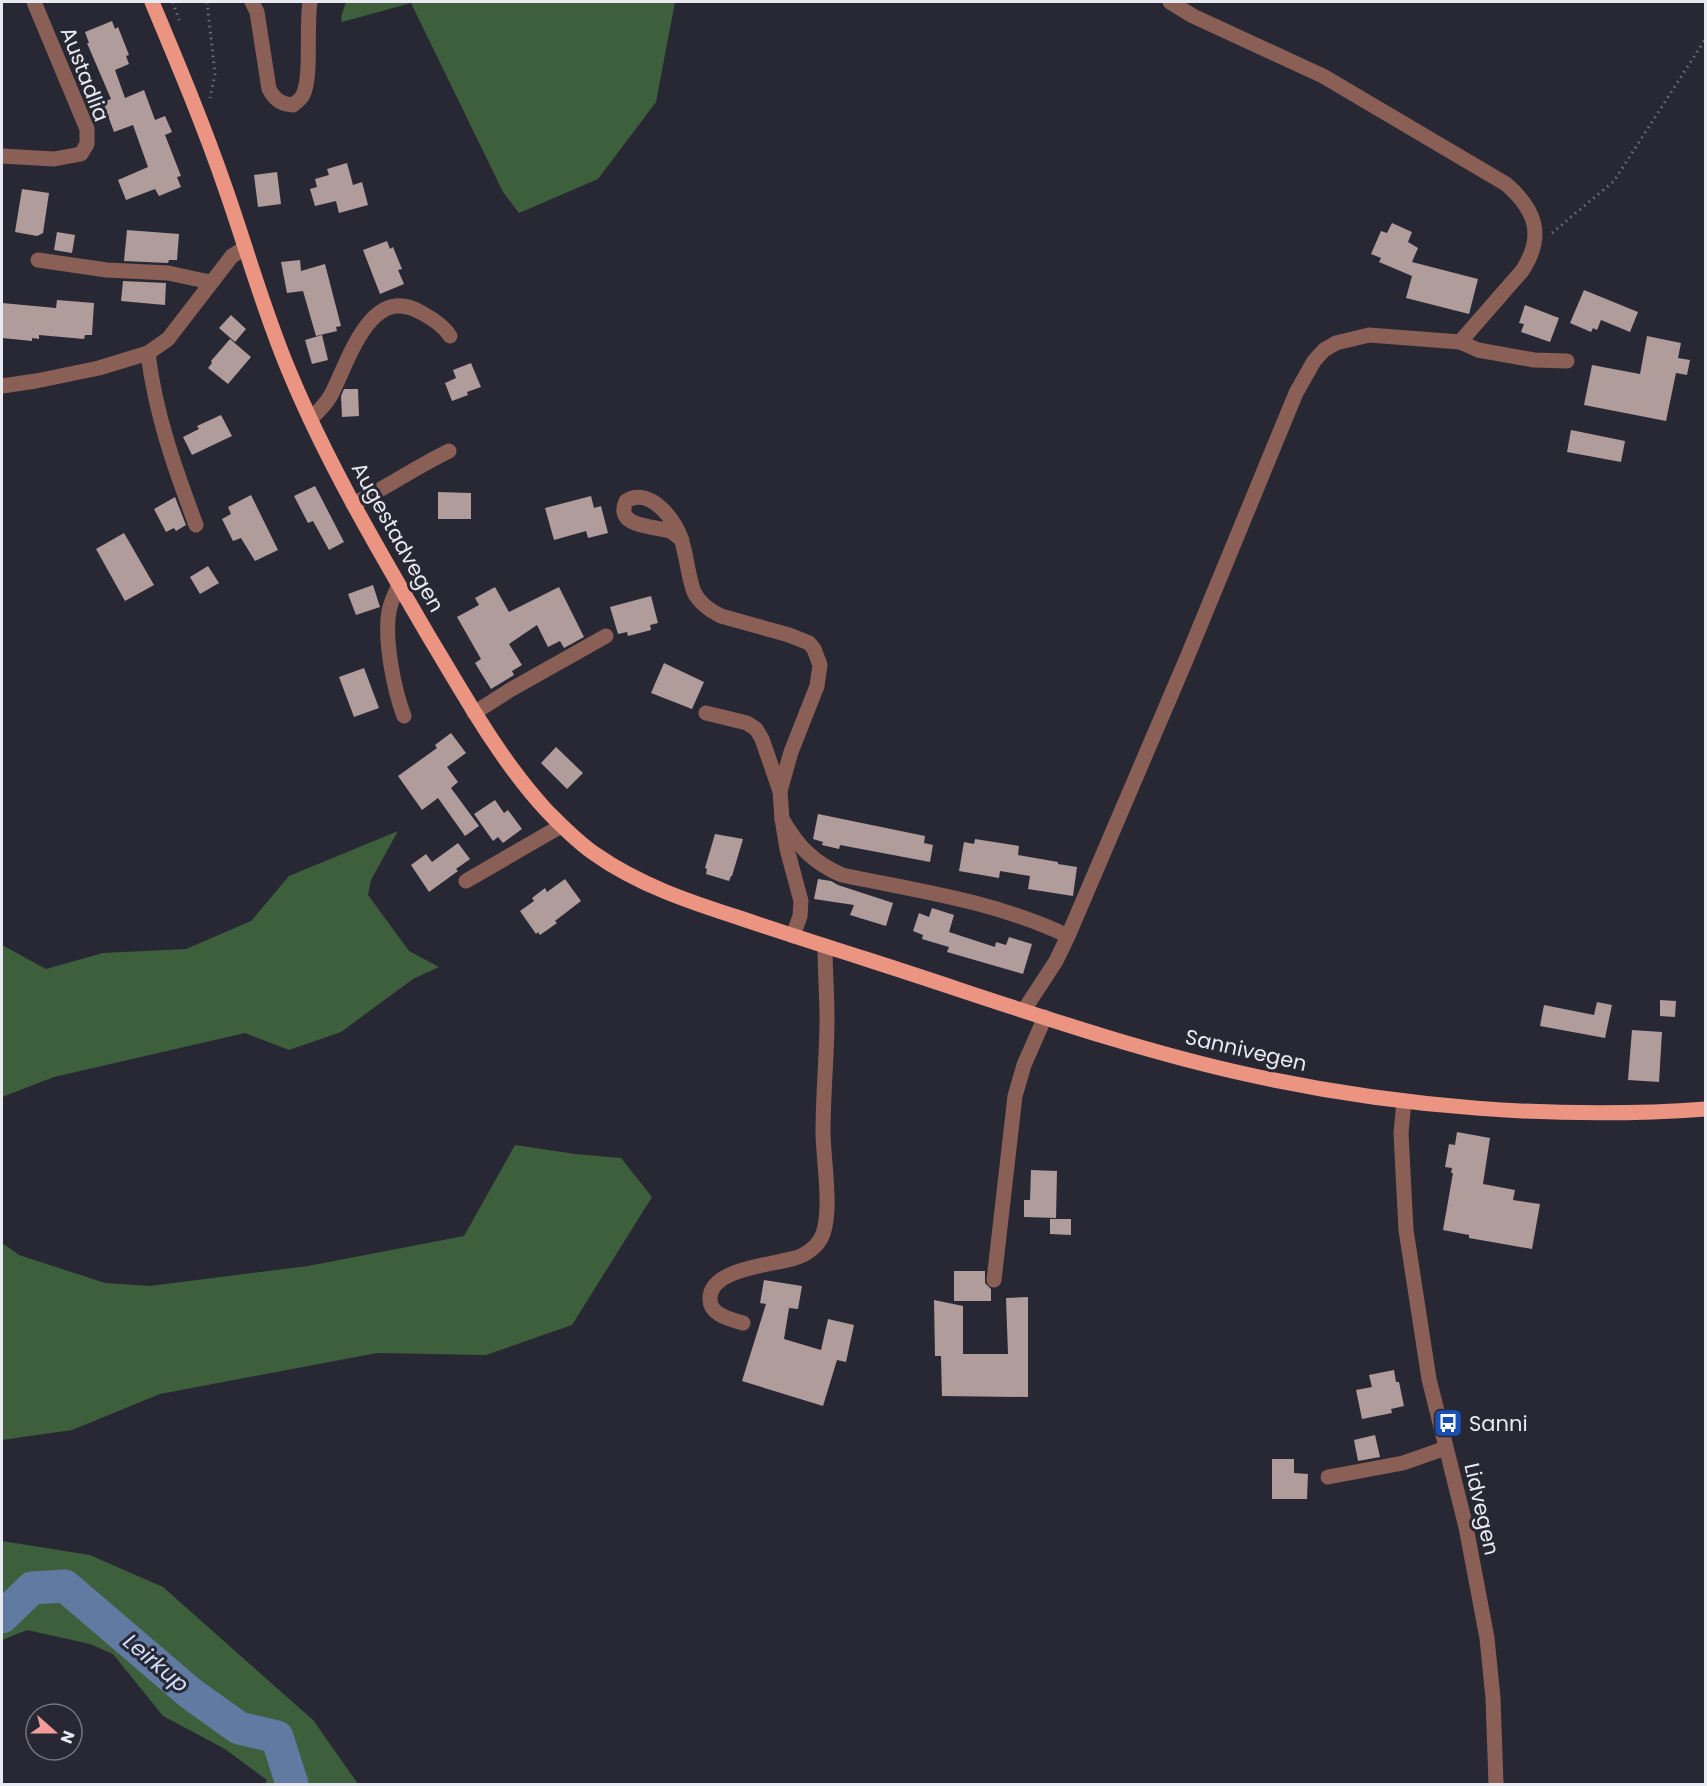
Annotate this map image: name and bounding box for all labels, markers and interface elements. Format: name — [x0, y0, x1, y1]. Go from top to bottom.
street label: Austadlia — [54, 23, 116, 125]
street label: Augestadvegen — [345, 457, 451, 617]
street label: Sannivegen — [1182, 1022, 1310, 1078]
bus stop icon: Sanni — [1432, 1407, 1464, 1439]
place label: Sanni — [1469, 1409, 1528, 1438]
street label: Lidvegen — [1457, 1460, 1507, 1558]
water label: Leirkup — [117, 1626, 196, 1700]
north arrow — [24, 1702, 84, 1762]
text: N — [55, 1727, 80, 1747]

